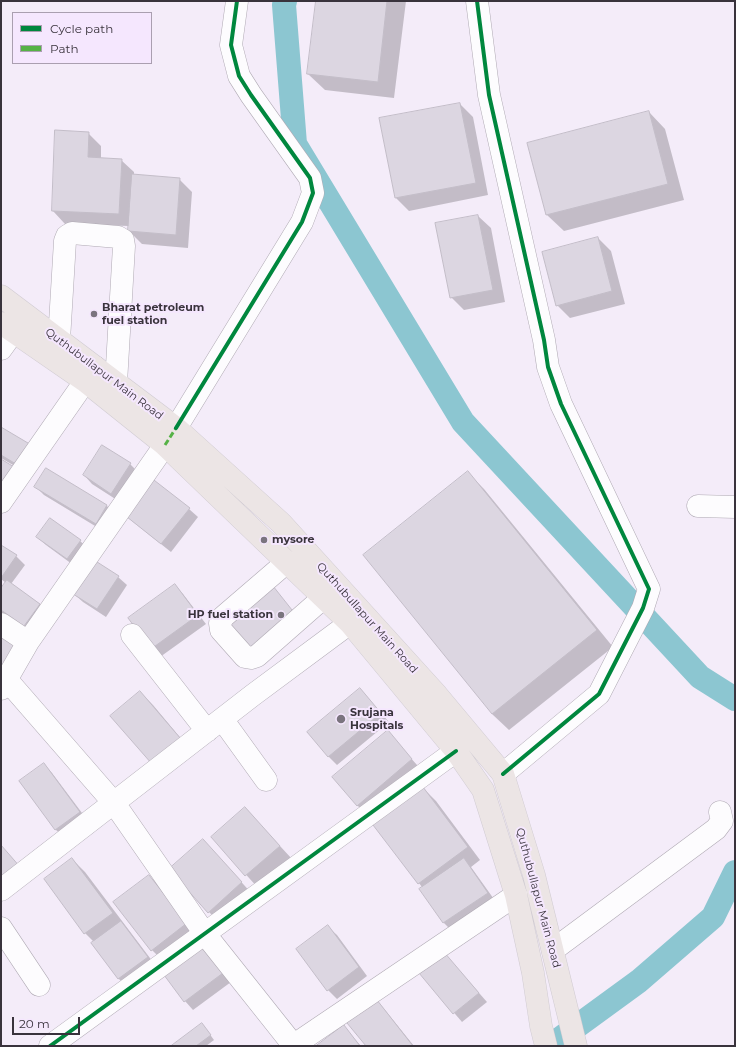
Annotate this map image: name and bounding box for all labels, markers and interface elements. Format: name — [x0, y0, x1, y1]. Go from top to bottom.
legend — [12, 12, 152, 64]
text: Cycle path — [50, 21, 113, 36]
text: Path — [50, 41, 79, 56]
place label: Bharat petroleum fuel station — [102, 301, 204, 327]
marker: Bharat petroleum fuel station — [89, 309, 99, 319]
street label: Quthubullapur Main Road — [42, 325, 166, 423]
place label: mysore — [272, 533, 315, 547]
marker: mysore — [259, 535, 269, 545]
street label: Quthubullapur Main Road — [314, 560, 420, 676]
place label: HP fuel station — [188, 608, 273, 622]
marker: HP fuel station — [276, 610, 286, 620]
place label: Srujana Hospitals — [350, 706, 403, 732]
marker: Srujana Hospitals — [335, 713, 347, 725]
street label: Quthubullapur Main Road — [513, 827, 563, 969]
scale bar — [14, 1009, 82, 1035]
text: 20 m — [19, 1016, 50, 1031]

